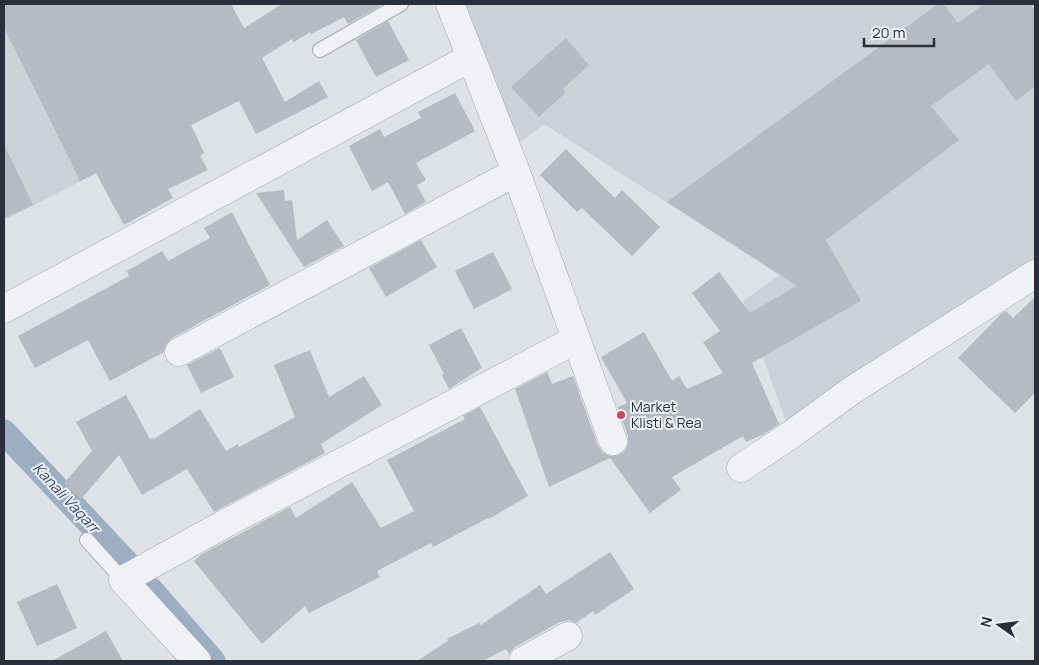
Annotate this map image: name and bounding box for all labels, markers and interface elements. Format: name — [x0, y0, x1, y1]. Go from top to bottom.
scale bar — [864, 15, 934, 47]
text: 20 m — [872, 22, 905, 43]
place label: Market Klisti & Rea — [631, 397, 701, 432]
marker: Market Klisti & Rea — [615, 409, 627, 421]
water label: Kanali Vaqarr — [28, 458, 106, 539]
north arrow — [974, 600, 1024, 650]
text: N — [975, 615, 996, 629]

